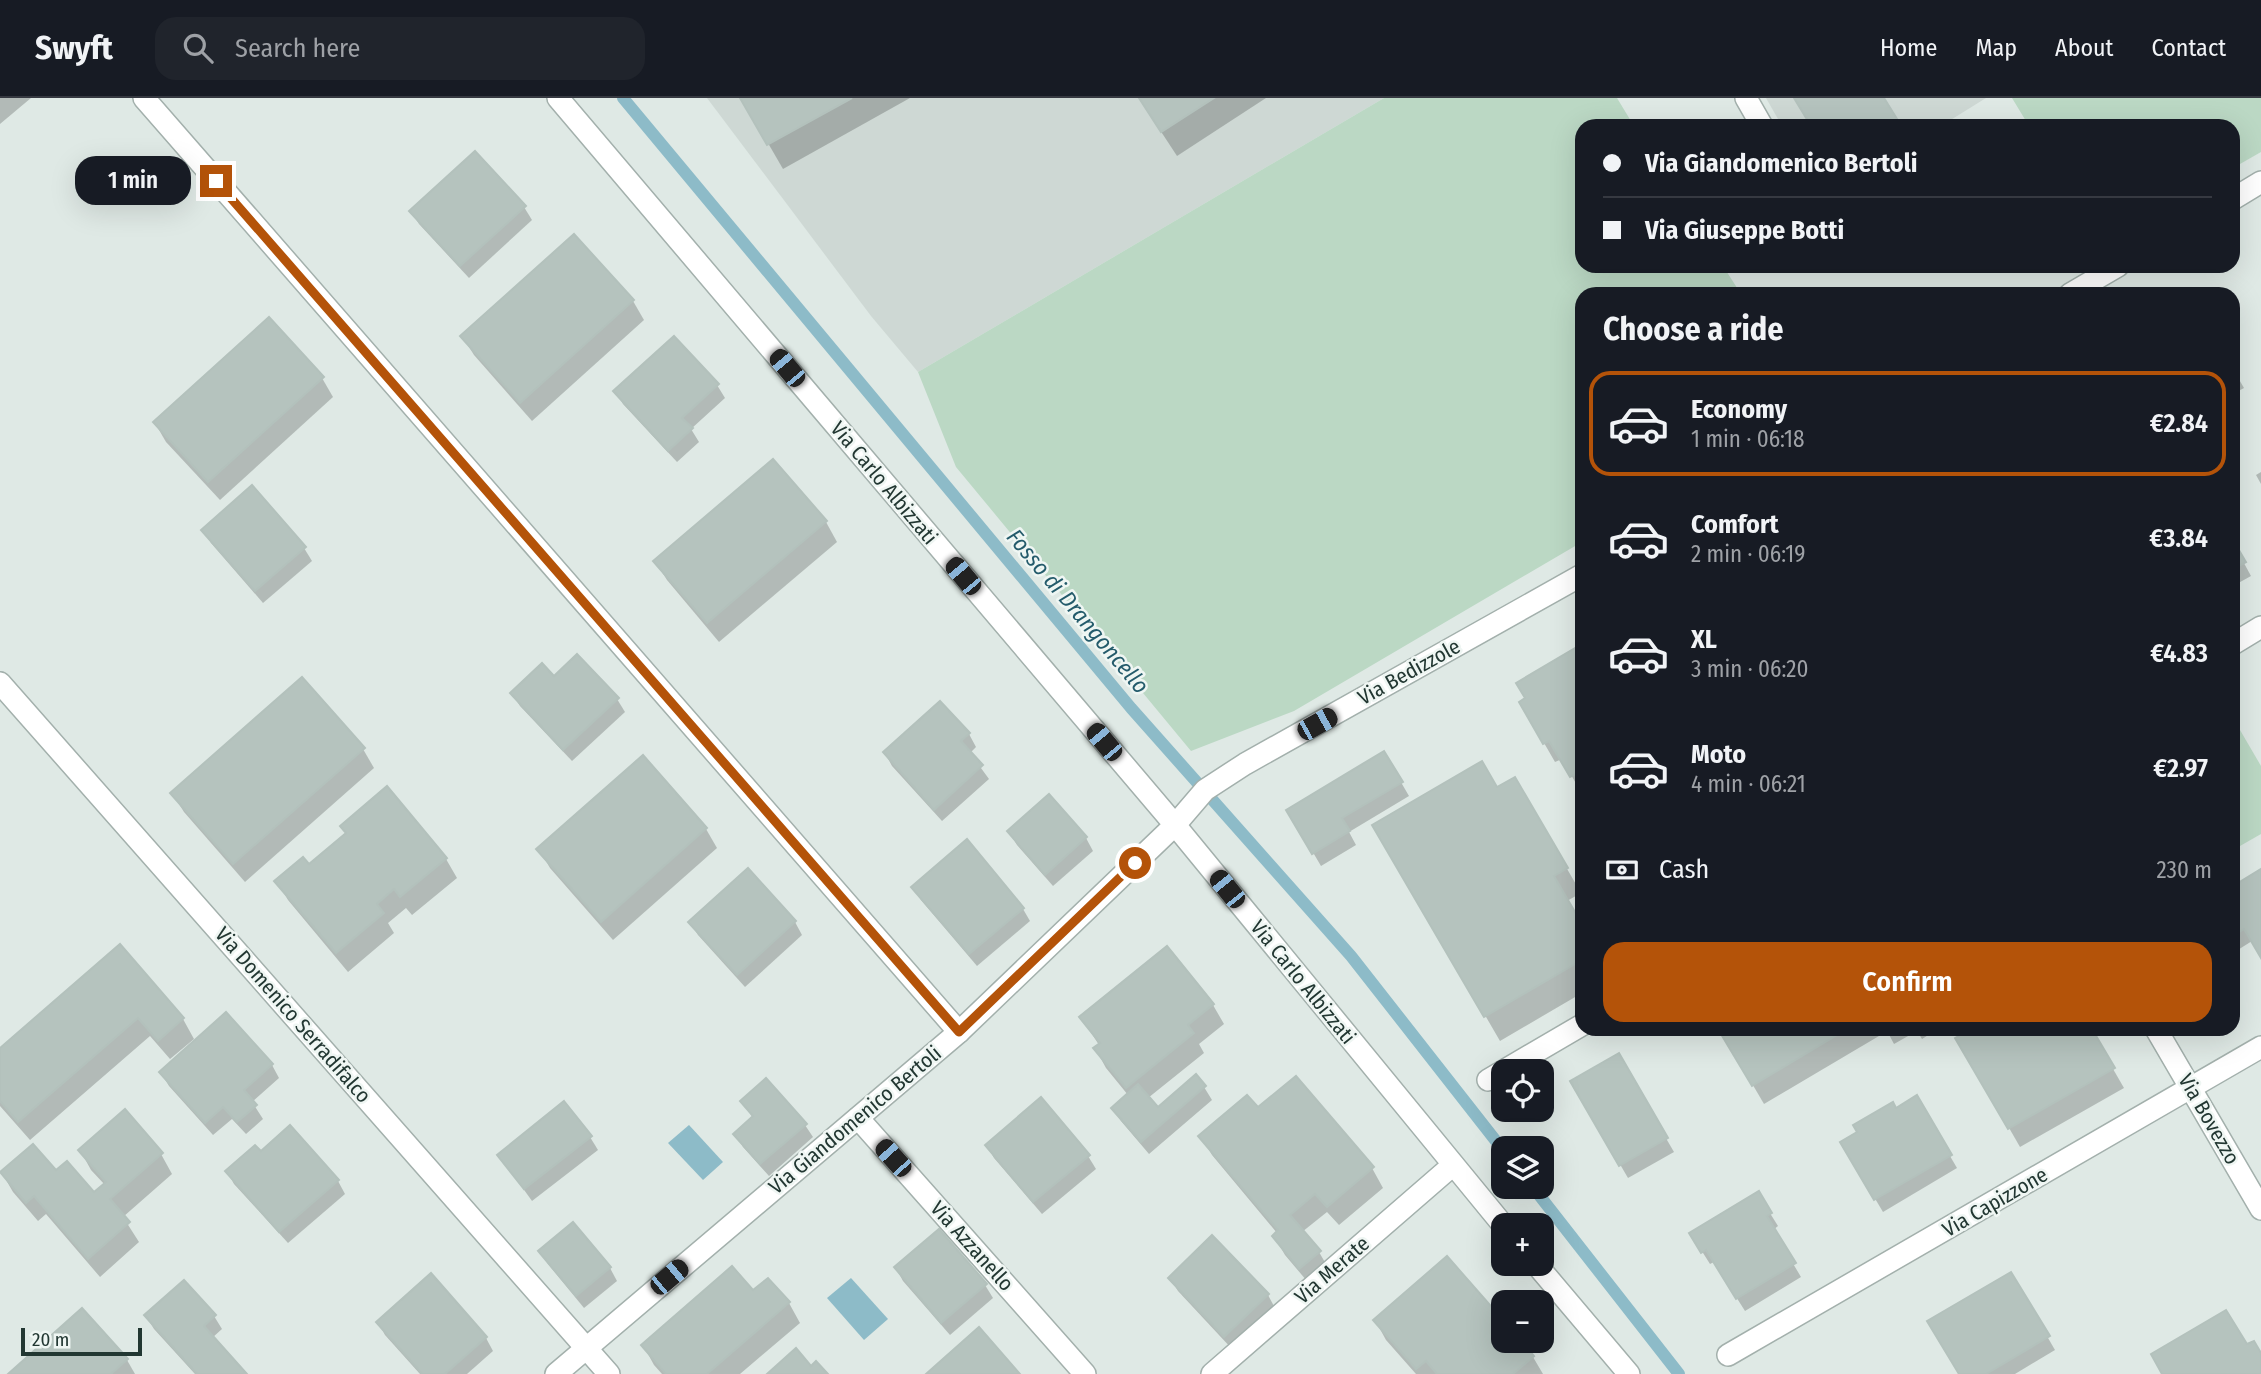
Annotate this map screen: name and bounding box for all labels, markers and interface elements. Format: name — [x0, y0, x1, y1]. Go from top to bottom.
search box — [155, 17, 645, 80]
text: Swyft — [35, 28, 113, 68]
icon: search — [179, 29, 217, 67]
text: Search here — [235, 33, 360, 64]
text: Home — [1880, 34, 1937, 62]
text: Map — [1975, 34, 2017, 62]
text: About — [2055, 34, 2113, 62]
text: Contact — [2151, 34, 2226, 62]
text: Via Giandomenico Bertoli — [1645, 148, 1918, 179]
callout: 1 min — [76, 156, 192, 206]
route end — [200, 165, 232, 197]
text: 1 min — [108, 166, 158, 194]
text: Via Giuseppe Botti — [1645, 215, 1844, 246]
text: Choose a ride — [1603, 310, 1784, 348]
car — [766, 345, 809, 391]
icon: car — [1607, 392, 1670, 455]
text: Economy — [1691, 394, 1787, 425]
text: €2.84 — [2150, 408, 2208, 439]
street label: Via Carlo Albizzati — [825, 416, 943, 550]
text: 1 min · 06:18 — [1691, 425, 1804, 453]
icon: car — [1607, 507, 1670, 570]
text: Comfort — [1691, 509, 1779, 540]
water label: Fosso di Drangoncello — [1001, 523, 1155, 699]
text: €3.84 — [2149, 523, 2208, 554]
text: 2 min · 06:19 — [1691, 540, 1805, 568]
car — [942, 553, 985, 599]
icon: car — [1607, 622, 1670, 685]
text: XL — [1691, 624, 1717, 655]
street label: Via Bedizzole — [1353, 633, 1465, 711]
text: €4.83 — [2150, 638, 2208, 669]
text: 3 min · 06:20 — [1691, 655, 1808, 683]
car — [1294, 705, 1341, 743]
car — [1083, 719, 1126, 765]
icon: car — [1607, 737, 1670, 800]
text: Moto — [1691, 739, 1746, 770]
text: €2.97 — [2153, 753, 2208, 784]
text: 4 min · 06:21 — [1691, 770, 1806, 798]
route start — [1119, 847, 1151, 879]
icon: cash — [1603, 851, 1641, 889]
text: Cash — [1659, 854, 1709, 885]
text: 230 m — [2156, 856, 2212, 884]
car — [1206, 866, 1249, 912]
street label: Via Carlo Albizzati — [1245, 915, 1361, 1049]
street label: Via Domenico Serradifalco — [209, 922, 377, 1108]
button: Confirm — [1603, 942, 2212, 1022]
street label: Via Giandomenico Bertoli — [763, 1040, 947, 1200]
map controls — [1491, 1059, 1554, 1353]
button: locate — [1491, 1059, 1554, 1122]
street label: Via Bovezzo — [2173, 1069, 2245, 1169]
car — [872, 1135, 915, 1181]
button: layers — [1491, 1136, 1554, 1199]
street label: Via Capizzone — [1938, 1161, 2052, 1243]
street label: Via Azzanello — [925, 1196, 1019, 1296]
button: + — [1491, 1213, 1554, 1276]
street label: Via Merate — [1289, 1231, 1375, 1309]
car — [647, 1255, 692, 1299]
button: − — [1491, 1290, 1554, 1353]
scale bar — [21, 1325, 142, 1357]
text: 20 m — [32, 1328, 69, 1351]

